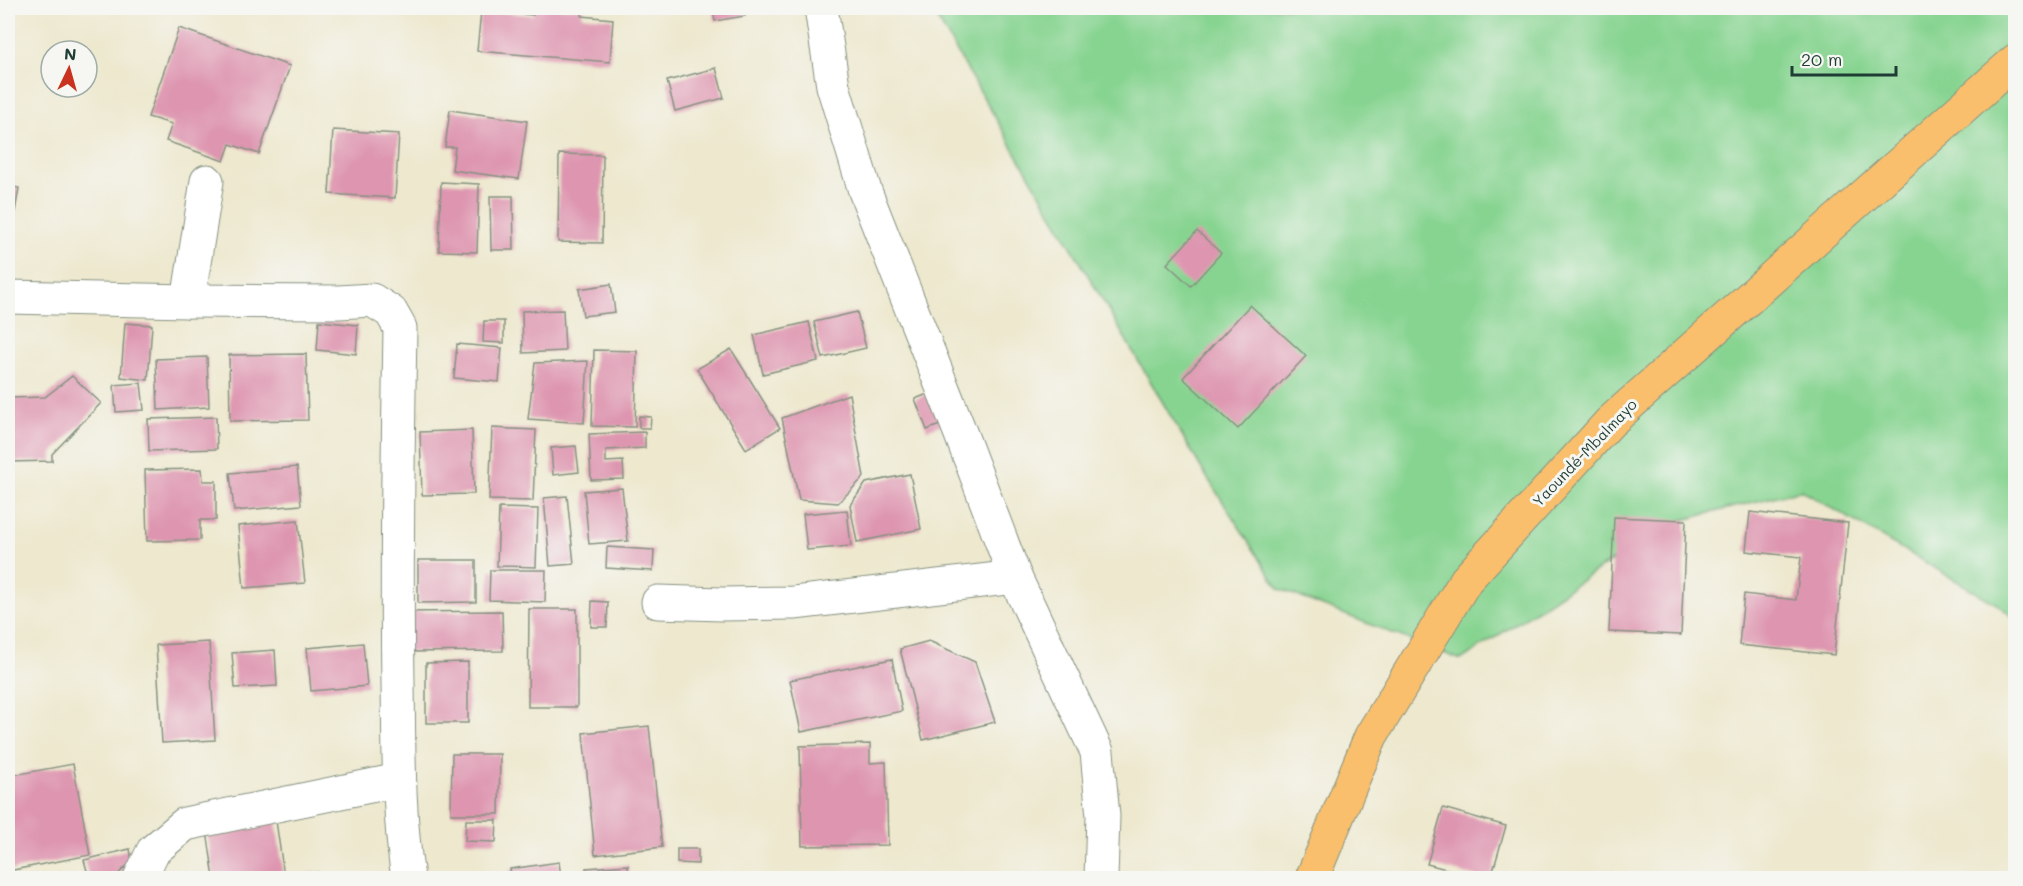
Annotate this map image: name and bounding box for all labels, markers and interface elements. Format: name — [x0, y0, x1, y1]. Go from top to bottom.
north arrow — [39, 39, 99, 99]
scale bar — [1792, 39, 1896, 77]
text: N — [63, 43, 77, 65]
text: 20 m — [1801, 47, 1842, 71]
street label: Yaoundé-Mbalmayo — [1528, 394, 1641, 510]

